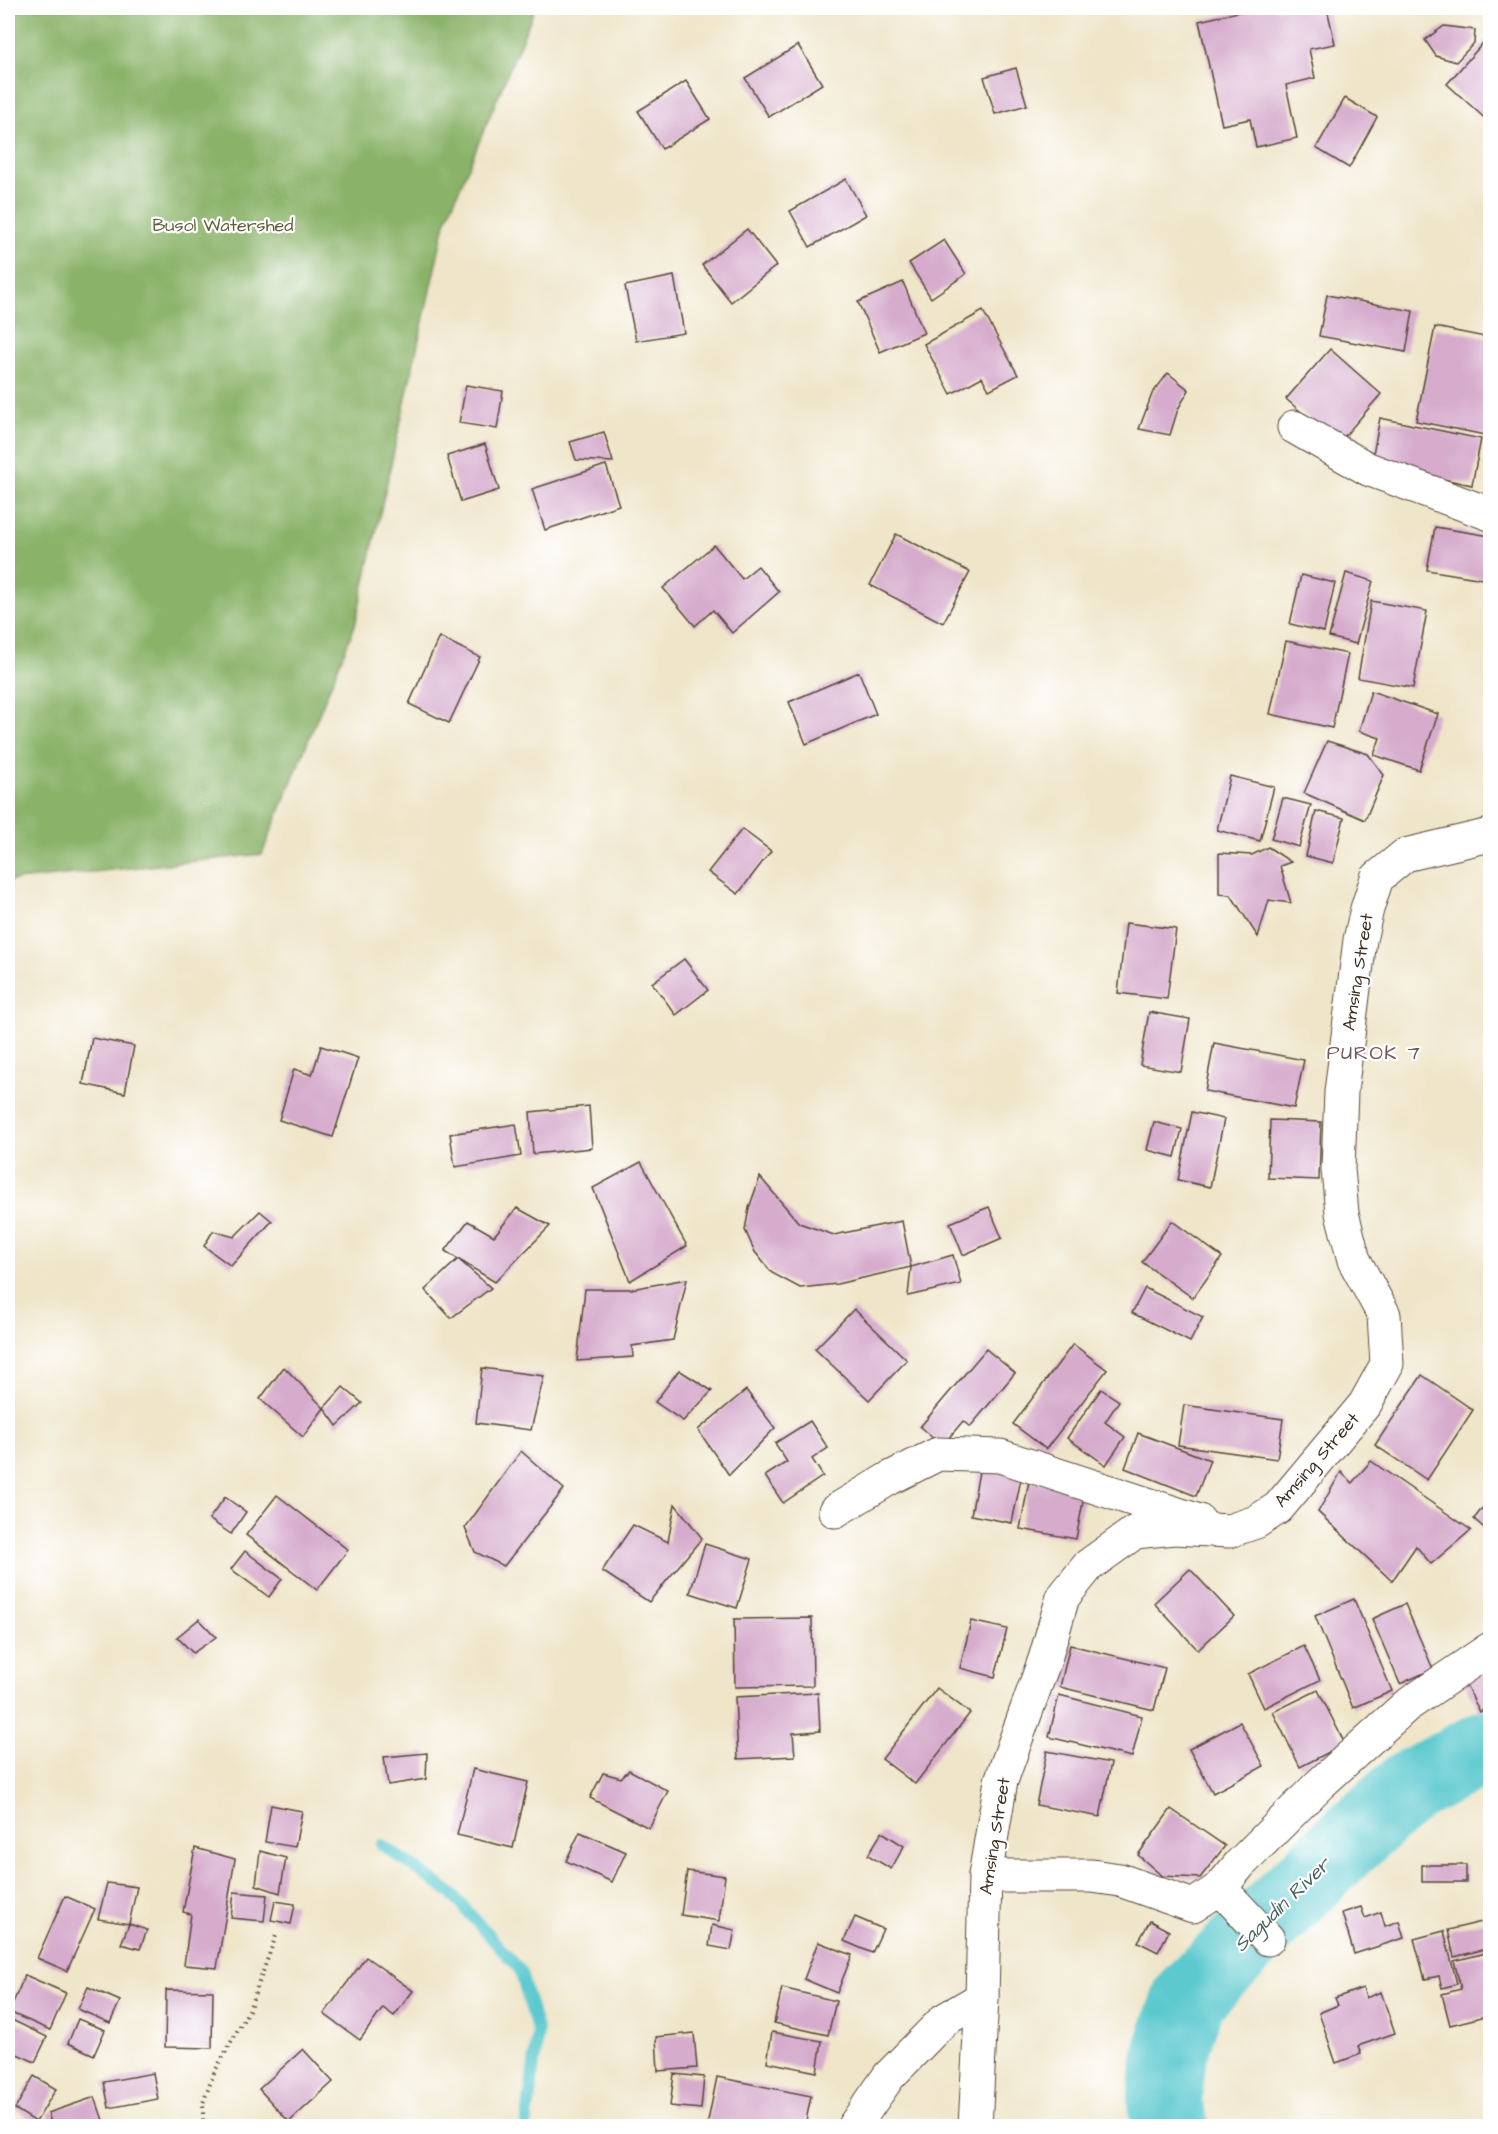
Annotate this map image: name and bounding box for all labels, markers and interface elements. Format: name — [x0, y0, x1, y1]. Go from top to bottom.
park label: Busol Watershed — [152, 213, 294, 238]
street label: Amsing Street — [1336, 911, 1381, 1033]
district label: PUROK 7 — [1327, 1039, 1421, 1067]
street label: Amsing Street — [1269, 1407, 1366, 1514]
street label: Amsing Street — [973, 1775, 1018, 1897]
water label: Sagudin River — [1228, 1850, 1339, 1959]

